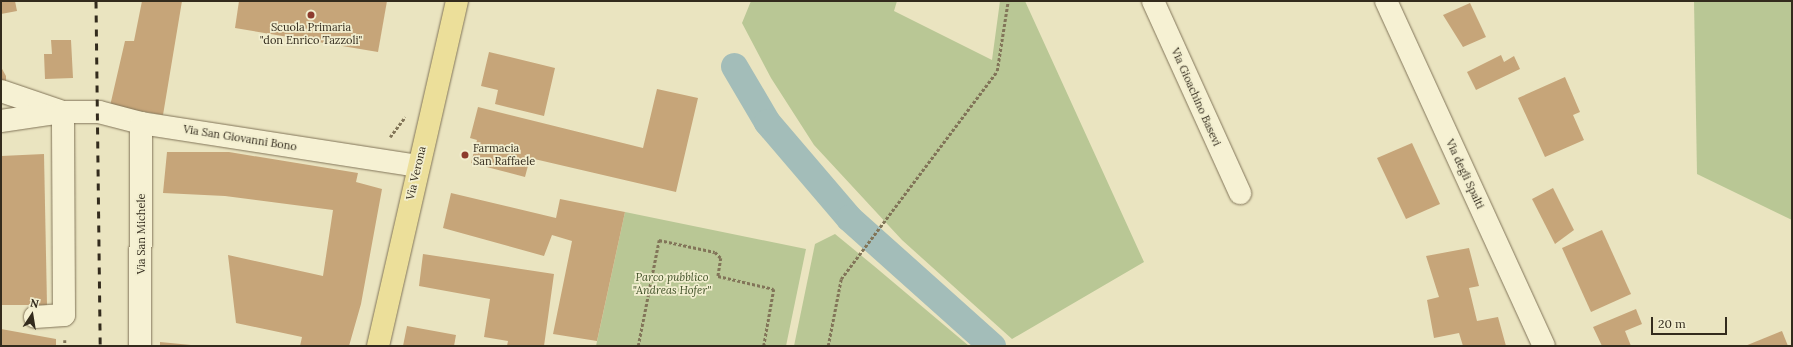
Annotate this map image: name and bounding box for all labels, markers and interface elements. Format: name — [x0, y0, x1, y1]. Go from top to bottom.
marker: Scuola Primaria "don Enrico Tazzoli" — [306, 10, 316, 20]
place label: Scuola Primaria "don Enrico Tazzoli" — [260, 21, 362, 47]
street label: Via Gioachino Basevi — [1168, 46, 1224, 148]
street label: Via San Giovanni Bono — [182, 122, 298, 154]
street label: Via degli Spalti — [1443, 137, 1487, 211]
place label: Farmacia San Raffaele — [473, 142, 535, 168]
street label: Via Verona — [403, 145, 429, 201]
marker: Farmacia San Raffaele — [460, 150, 470, 160]
street label: Via San Michele — [134, 194, 148, 274]
park label: Parco pubblico "Andreas Hofer" — [633, 271, 711, 297]
north arrow — [12, 295, 52, 335]
text: N — [29, 296, 40, 311]
scale bar — [1653, 309, 1729, 335]
text: 20 m — [1658, 316, 1686, 331]

